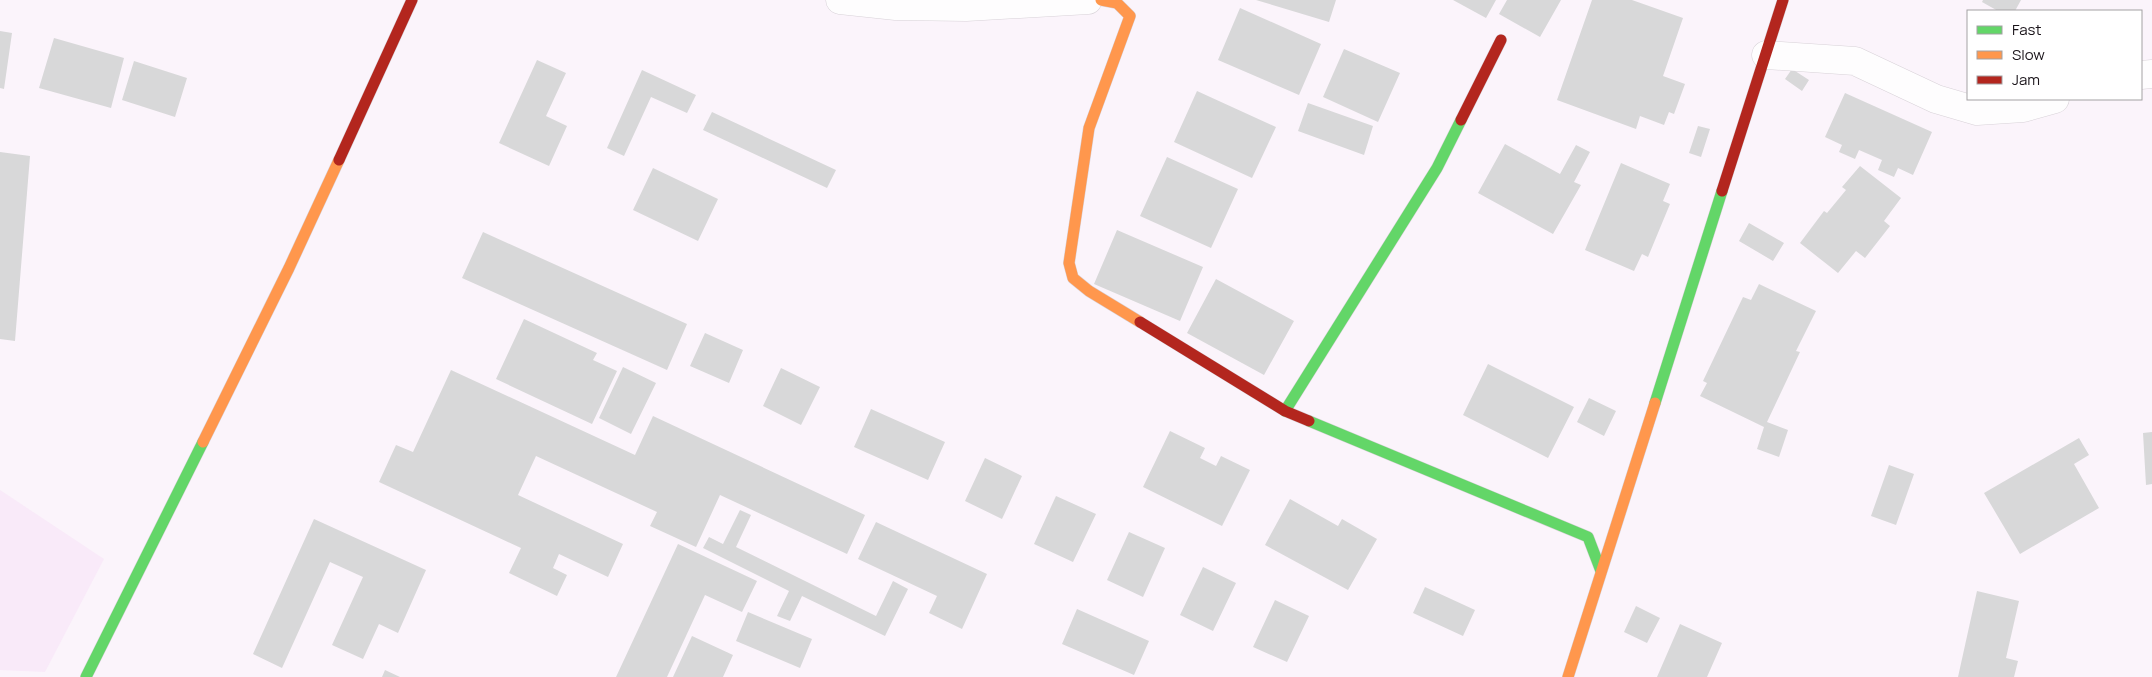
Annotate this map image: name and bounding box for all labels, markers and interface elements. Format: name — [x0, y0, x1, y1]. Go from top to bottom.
legend — [1967, 10, 2142, 100]
text: Fast — [2012, 19, 2041, 40]
text: Slow — [2012, 44, 2045, 65]
text: Jam — [2012, 69, 2040, 90]

